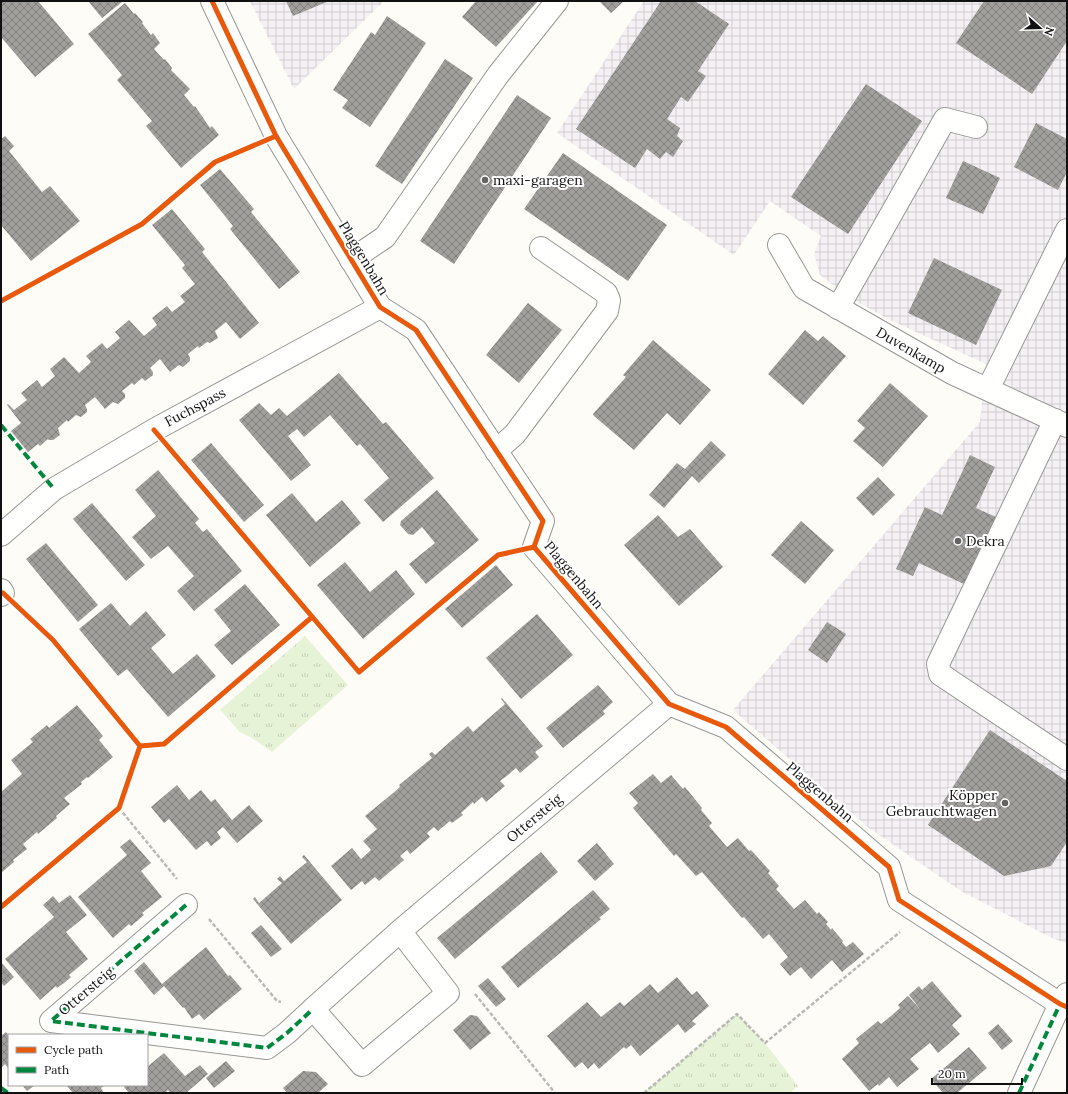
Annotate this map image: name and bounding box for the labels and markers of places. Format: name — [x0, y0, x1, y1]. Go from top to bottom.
place label: maxi-garagen — [493, 171, 583, 189]
marker: maxi-garagen — [480, 175, 490, 185]
place label: Dekra — [966, 532, 1005, 550]
marker: Dekra — [953, 536, 963, 546]
place label: Köpper Gebrauchtwagen — [886, 786, 997, 820]
marker: Köpper Gebrauchtwagen — [1000, 798, 1010, 808]

